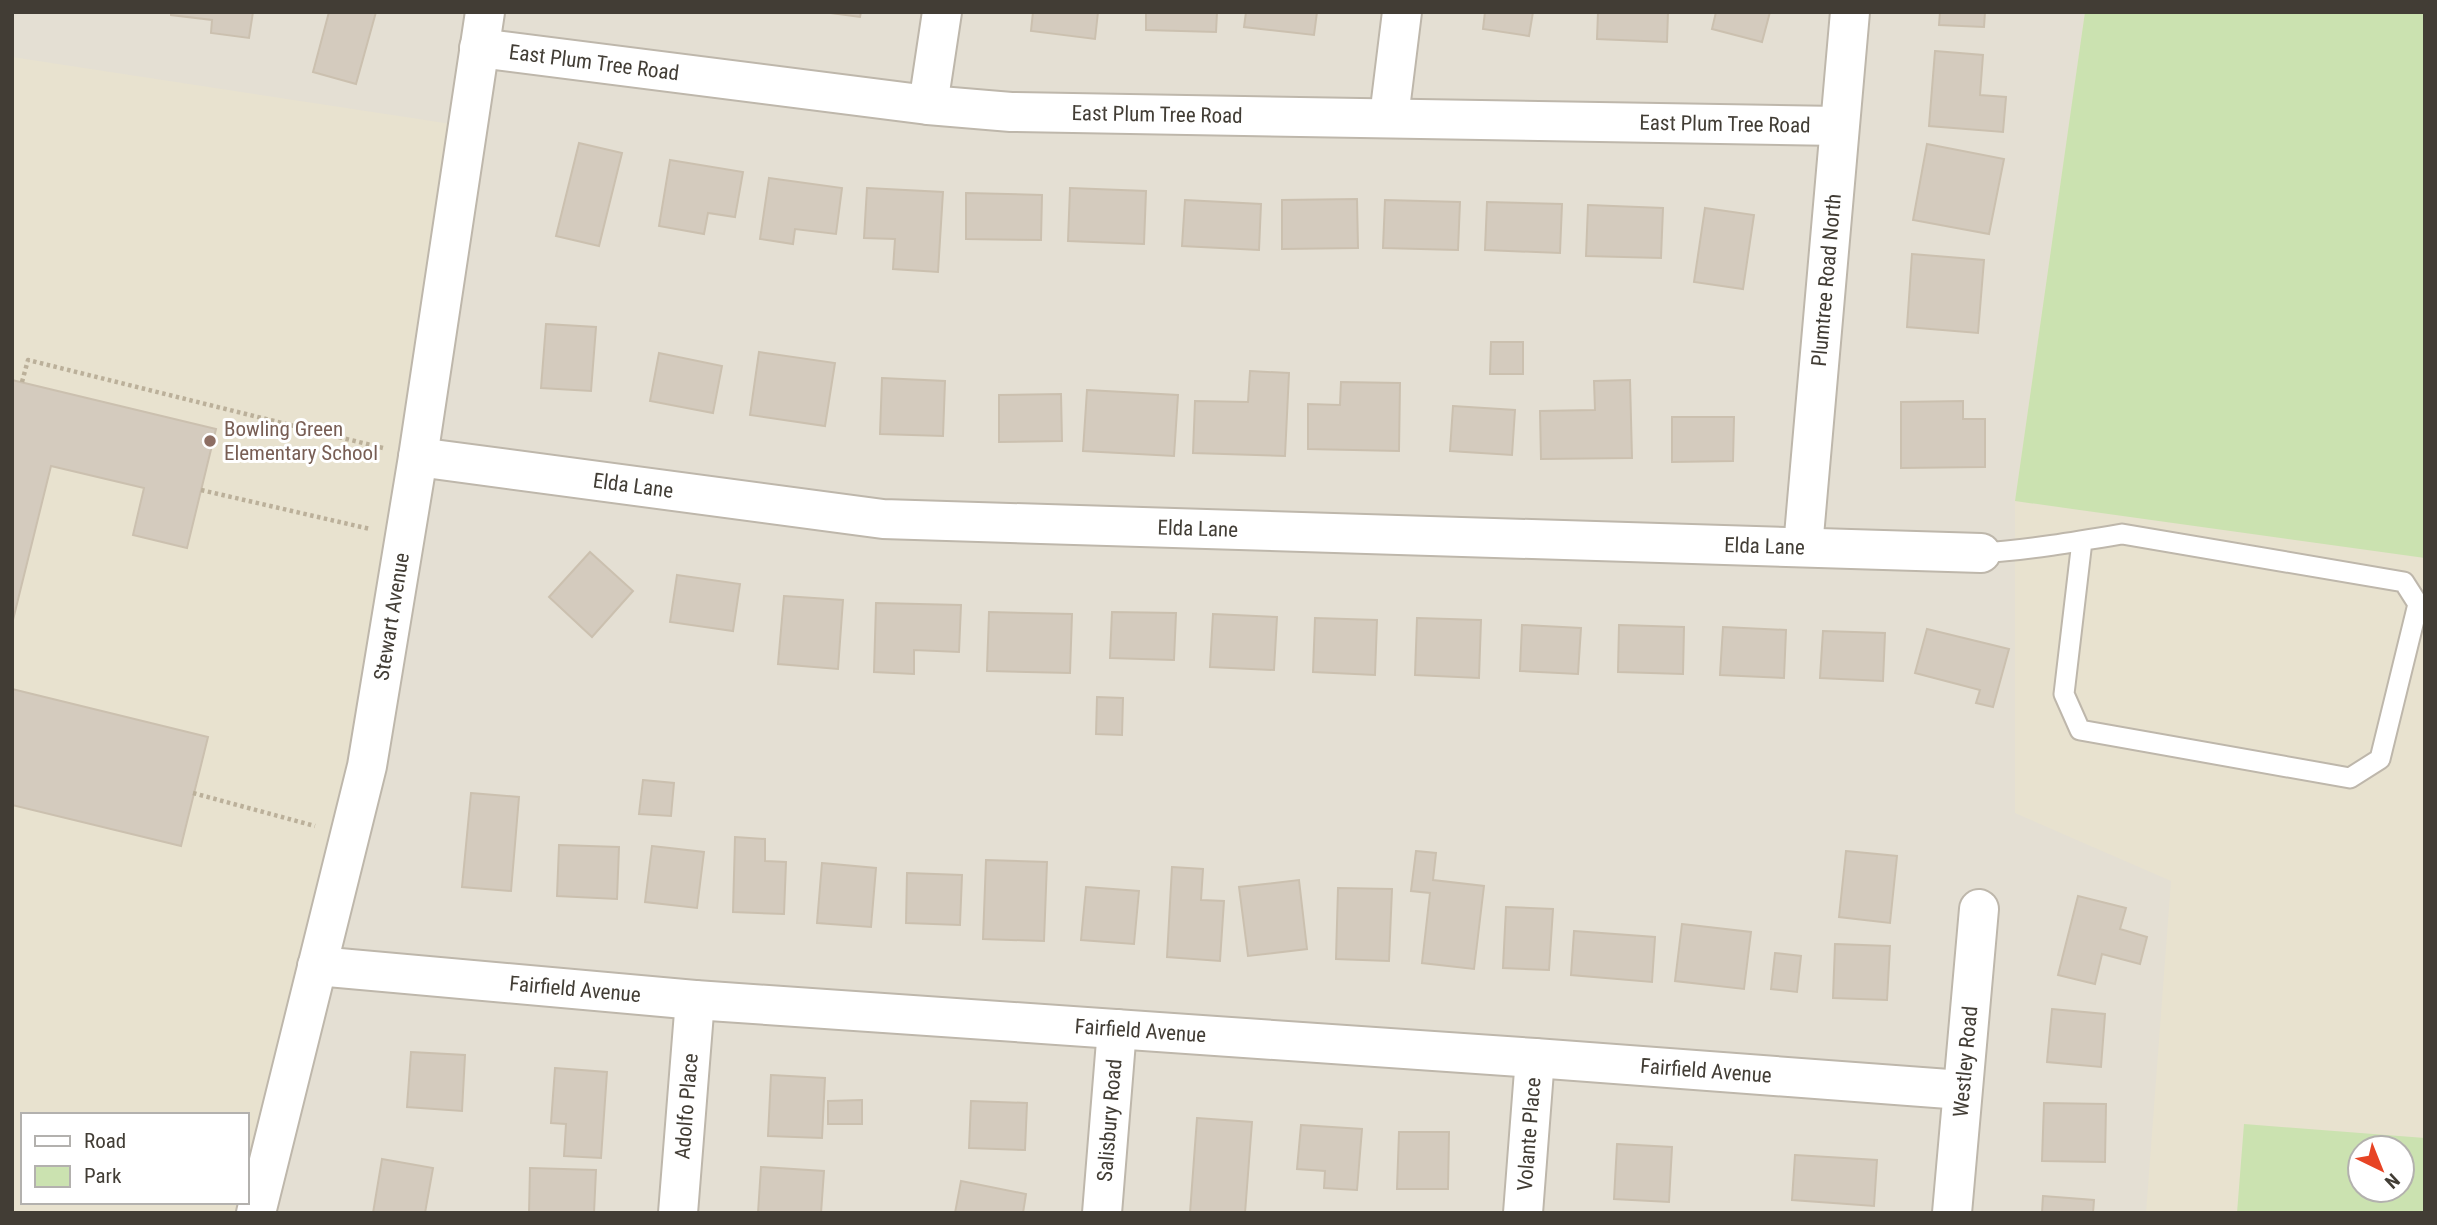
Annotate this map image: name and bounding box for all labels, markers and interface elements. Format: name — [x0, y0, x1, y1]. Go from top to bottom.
street label: East Plum Tree Road — [508, 40, 680, 85]
street label: East Plum Tree Road — [1071, 101, 1243, 128]
street label: East Plum Tree Road — [1639, 111, 1811, 138]
street label: Plumtree Road North — [1807, 193, 1846, 367]
place label: Bowling Green Elementary School — [224, 417, 378, 465]
marker: Bowling Green Elementary School — [202, 433, 218, 449]
street label: Elda Lane — [592, 468, 675, 503]
street label: Elda Lane — [1157, 516, 1239, 542]
street label: Elda Lane — [1724, 533, 1805, 560]
street label: Stewart Avenue — [369, 551, 414, 682]
street label: Fairfield Avenue — [508, 971, 642, 1007]
street label: Westley Road — [1949, 1005, 1982, 1118]
street label: Fairfield Avenue — [1074, 1014, 1207, 1047]
street label: Adolfo Place — [670, 1052, 703, 1160]
street label: Fairfield Avenue — [1639, 1054, 1773, 1088]
street label: Salisbury Road — [1093, 1058, 1127, 1183]
street label: Volante Place — [1513, 1076, 1545, 1192]
legend — [21, 1113, 248, 1204]
text: Road — [84, 1129, 126, 1153]
north arrow — [2346, 1134, 2416, 1204]
text: Park — [84, 1164, 122, 1188]
text: N — [2380, 1169, 2404, 1193]

